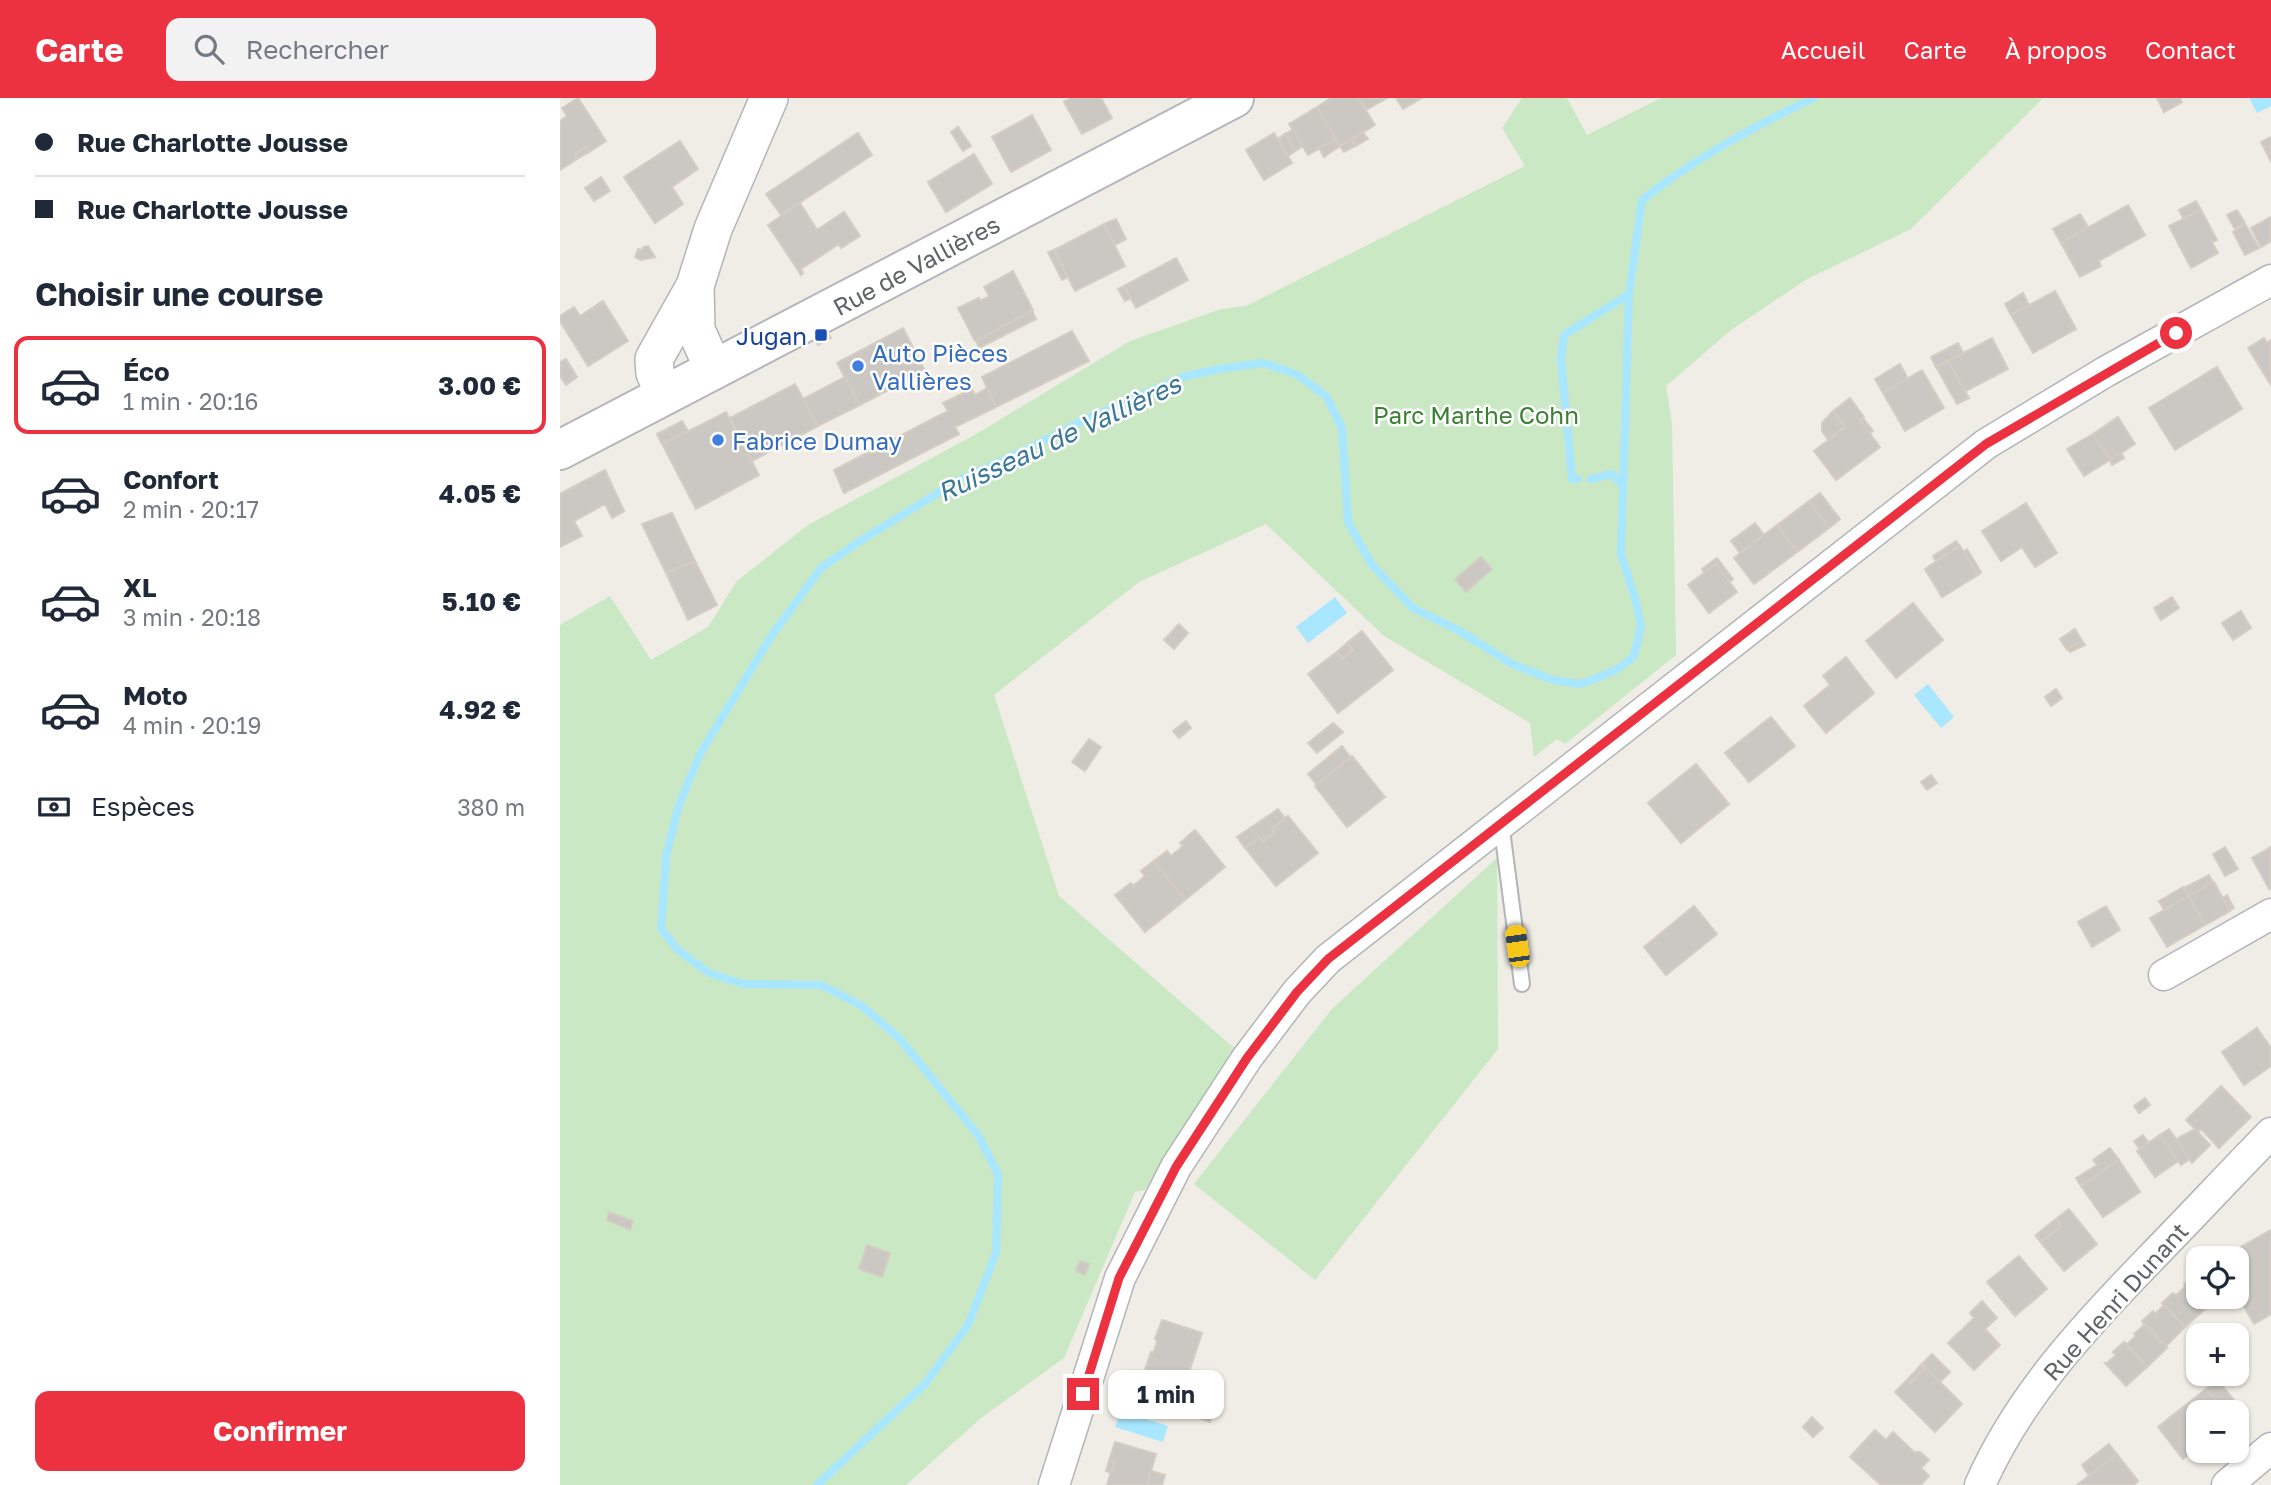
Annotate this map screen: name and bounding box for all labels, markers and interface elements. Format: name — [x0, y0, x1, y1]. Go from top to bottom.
search box — [166, 18, 656, 81]
text: Carte — [35, 30, 124, 69]
icon: search — [190, 30, 228, 68]
text: Rechercher — [246, 34, 389, 65]
text: Accueil — [1781, 35, 1865, 64]
text: Carte — [1903, 35, 1967, 64]
text: À propos — [2005, 35, 2107, 64]
text: Contact — [2145, 35, 2236, 64]
text: Rue Charlotte Jousse — [77, 127, 348, 158]
text: Rue Charlotte Jousse — [77, 194, 348, 225]
street label: Rue de Vallières — [828, 209, 1004, 321]
text: Choisir une course — [35, 275, 323, 313]
route start — [2160, 317, 2192, 349]
place label: Jugan — [736, 321, 807, 350]
marker: Jugan — [813, 327, 829, 343]
place label: Auto Pièces Vallières — [872, 338, 1008, 395]
icon: car — [39, 354, 102, 417]
text: Éco — [123, 356, 170, 387]
marker: Auto Pièces Vallières — [850, 358, 866, 374]
water label: Ruisseau de Vallières — [932, 367, 1187, 508]
text: 3.00 € — [438, 370, 521, 401]
text: 1 min · 20:16 — [123, 387, 259, 415]
park label: Parc Marthe Cohn — [1373, 400, 1579, 429]
place label: Fabrice Dumay — [732, 426, 902, 455]
marker: Fabrice Dumay — [710, 432, 726, 448]
icon: car — [39, 462, 102, 525]
text: Confort — [123, 464, 219, 495]
text: 4.05 € — [439, 478, 521, 509]
text: 2 min · 20:17 — [123, 495, 259, 523]
icon: car — [39, 570, 102, 633]
text: XL — [123, 572, 157, 603]
text: 5.10 € — [442, 586, 521, 617]
text: 3 min · 20:18 — [123, 603, 261, 631]
icon: car — [39, 678, 102, 741]
text: Moto — [123, 680, 188, 711]
text: 4.92 € — [439, 694, 521, 725]
text: 4 min · 20:19 — [123, 711, 261, 739]
icon: cash — [35, 788, 73, 826]
text: Espèces — [91, 791, 195, 822]
text: 380 m — [457, 793, 525, 821]
car — [1504, 924, 1531, 968]
street label: Rue Henri Dunant — [2036, 1216, 2194, 1386]
map controls — [2186, 1246, 2249, 1463]
button: locate — [2186, 1246, 2249, 1309]
button: + — [2186, 1323, 2249, 1386]
callout: 1 min — [1108, 1370, 1223, 1418]
route end — [1067, 1378, 1099, 1410]
text: 1 min — [1137, 1380, 1195, 1408]
button: Confirmer — [35, 1391, 525, 1471]
button: − — [2186, 1400, 2249, 1463]

